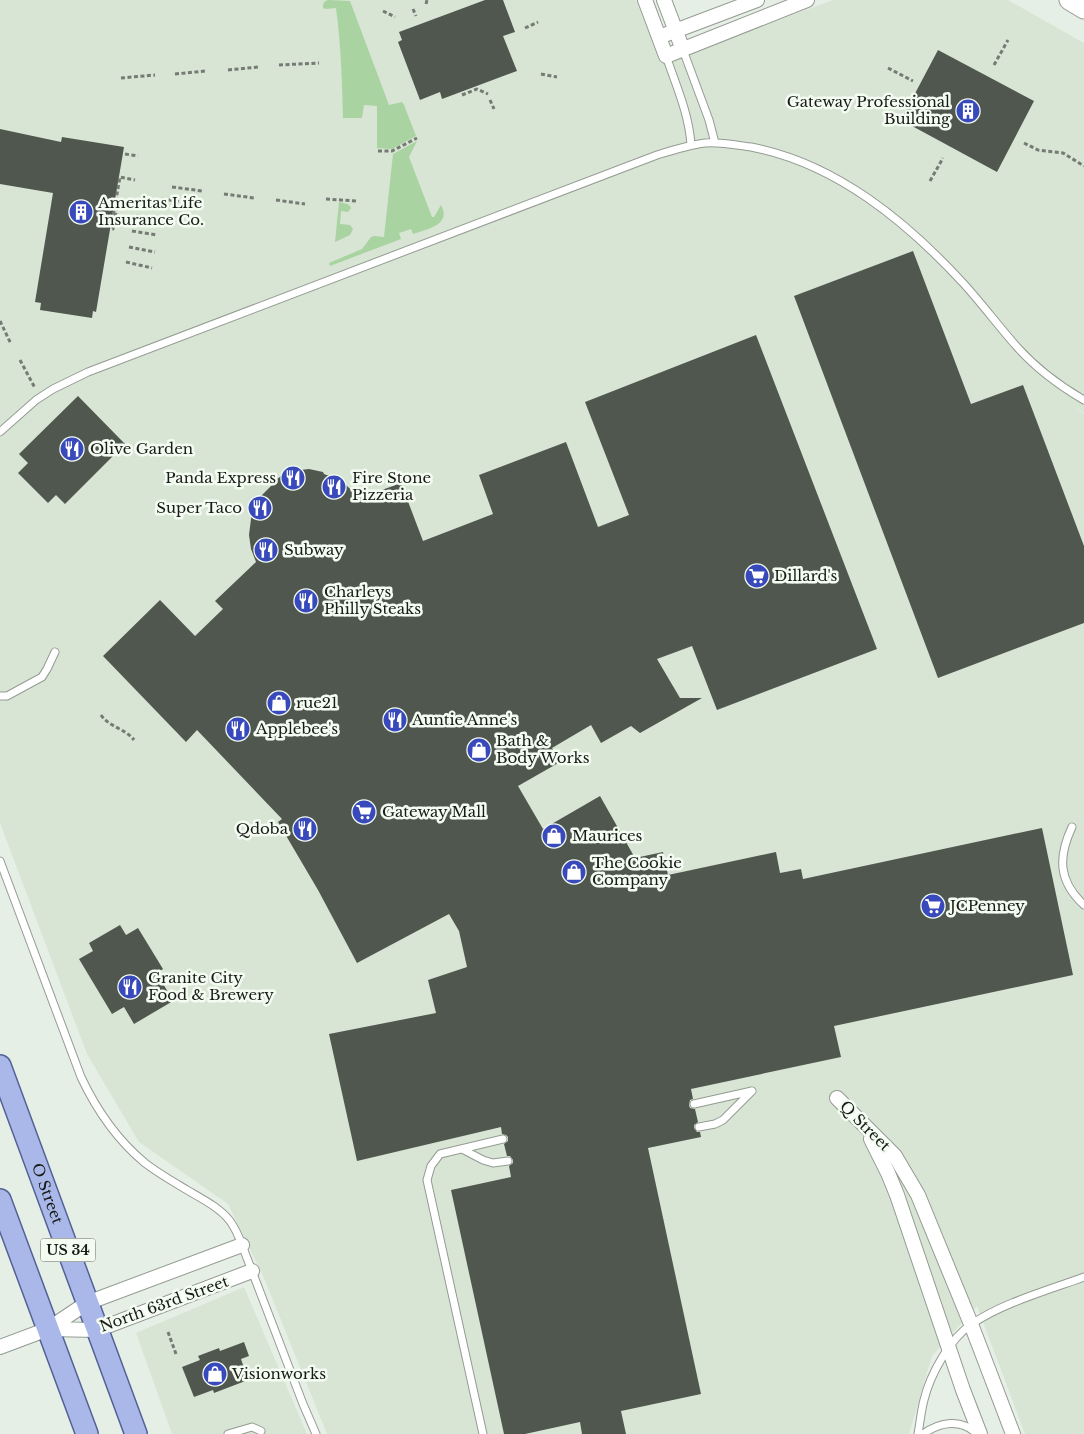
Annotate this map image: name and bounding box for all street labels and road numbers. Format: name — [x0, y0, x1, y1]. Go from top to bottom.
street label: Q Street — [836, 1096, 895, 1155]
street label: O Street — [28, 1160, 68, 1227]
road number: US 34 — [40, 1238, 96, 1262]
street label: North 63rd Street — [97, 1271, 231, 1336]

